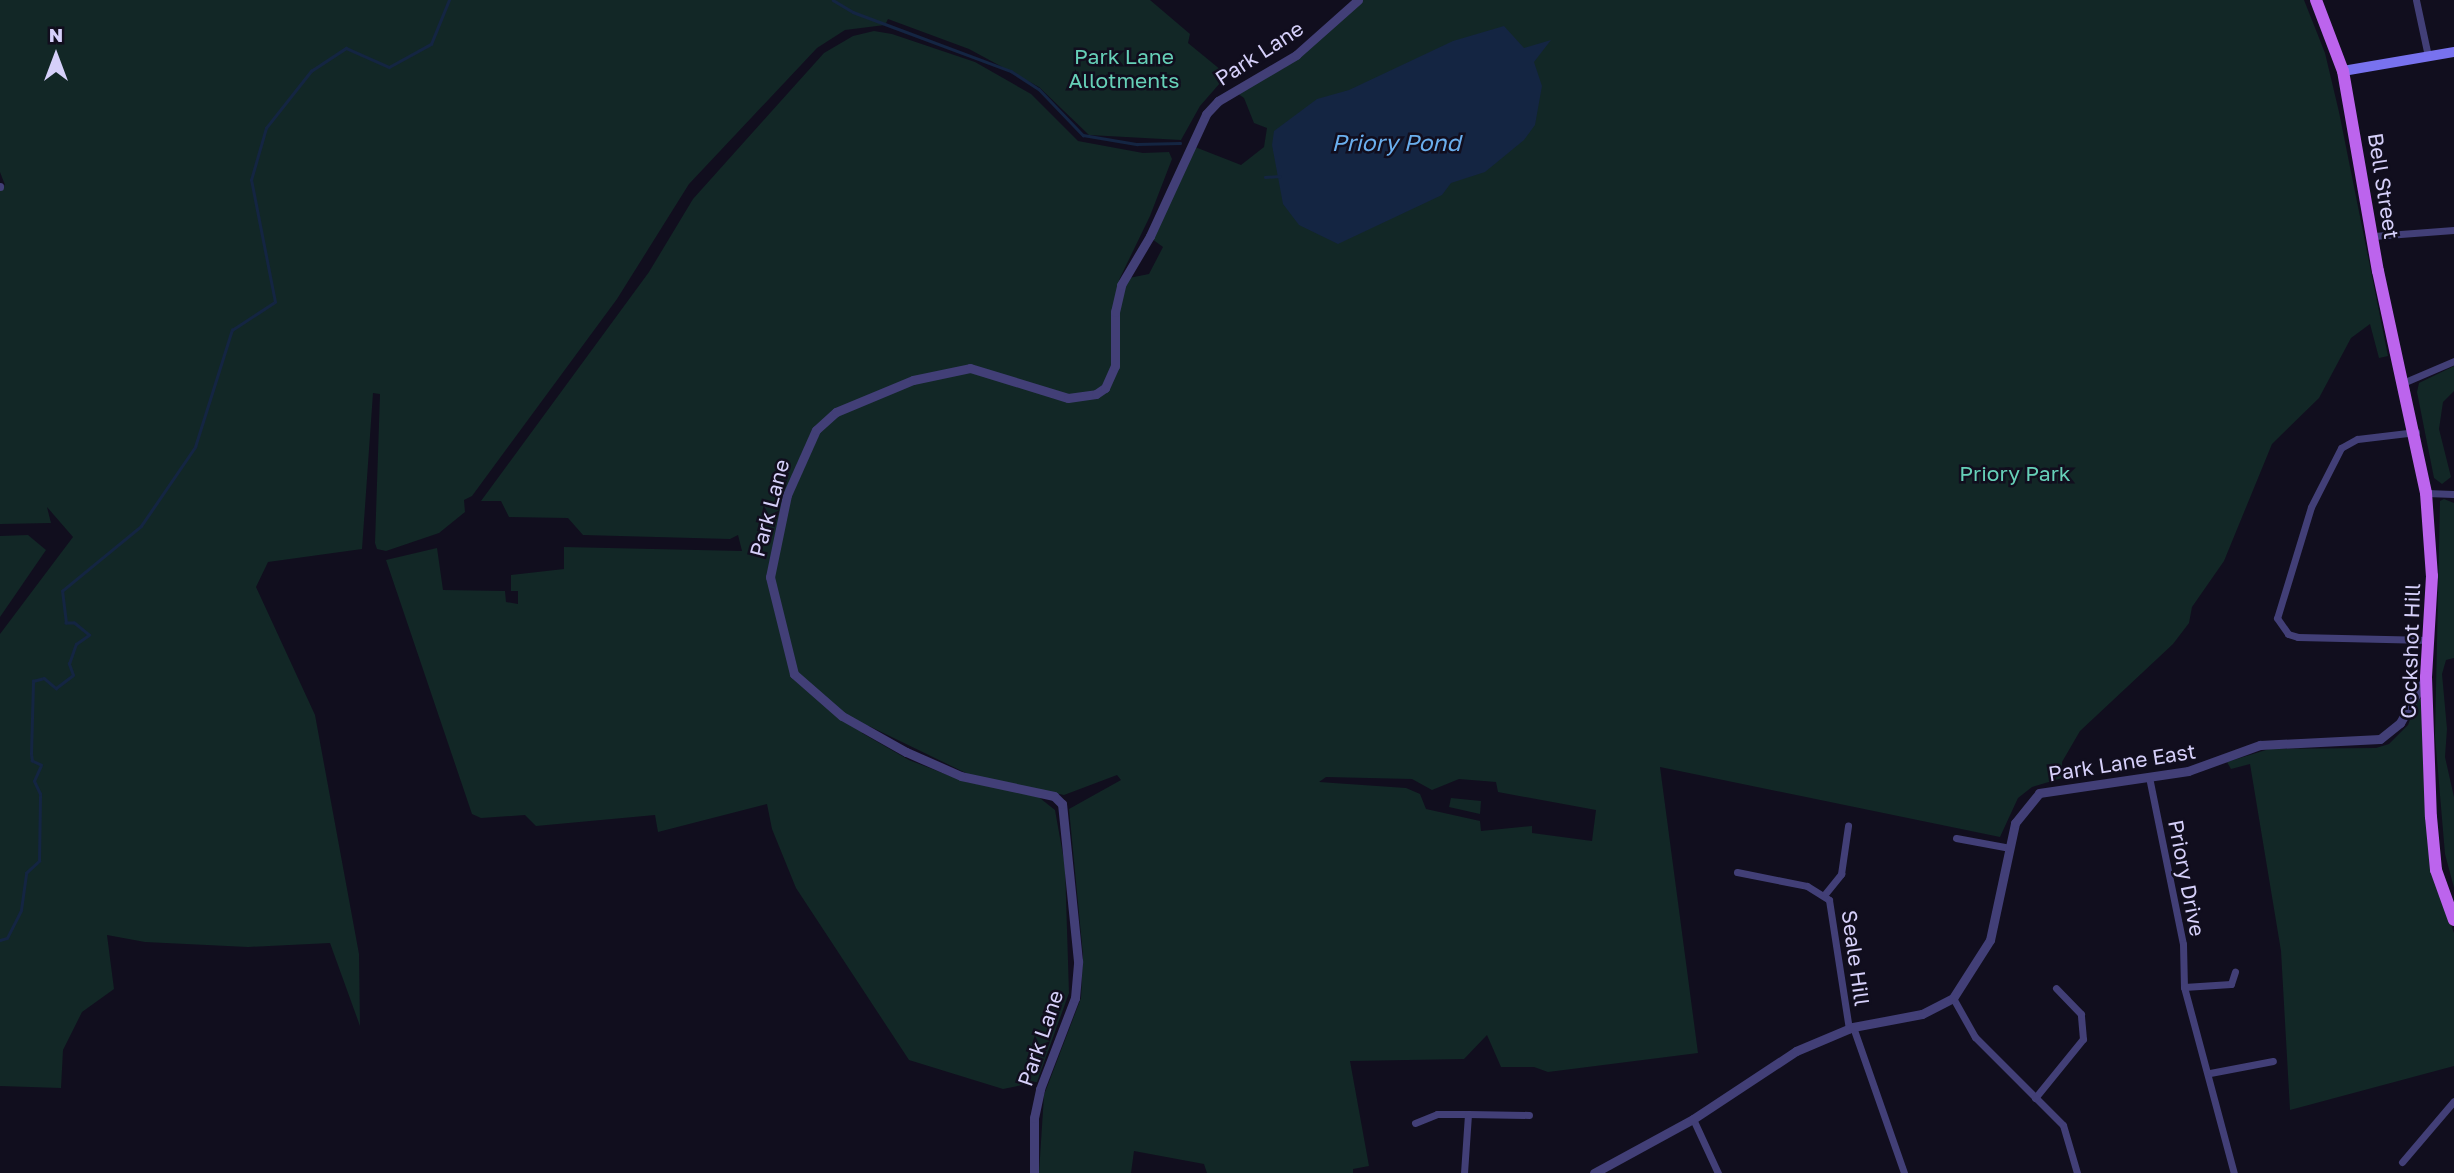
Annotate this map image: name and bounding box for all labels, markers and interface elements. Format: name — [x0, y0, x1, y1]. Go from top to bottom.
street label: Park Lane — [1210, 15, 1308, 91]
north arrow — [21, 21, 91, 91]
text: N — [49, 23, 63, 46]
park label: Park Lane Allotments — [1069, 43, 1179, 93]
water label: Priory Pond — [1331, 128, 1461, 156]
street label: Bell Street — [2363, 131, 2405, 241]
street label: Park Lane — [744, 457, 794, 559]
park label: Priory Park — [1959, 460, 2071, 486]
street label: Cockshot Hill — [2395, 583, 2425, 719]
street label: Park Lane East — [2046, 738, 2198, 786]
street label: Priory Drive — [2163, 818, 2211, 938]
street label: Seale Hill — [1837, 908, 1875, 1008]
street label: Park Lane — [1012, 987, 1068, 1089]

